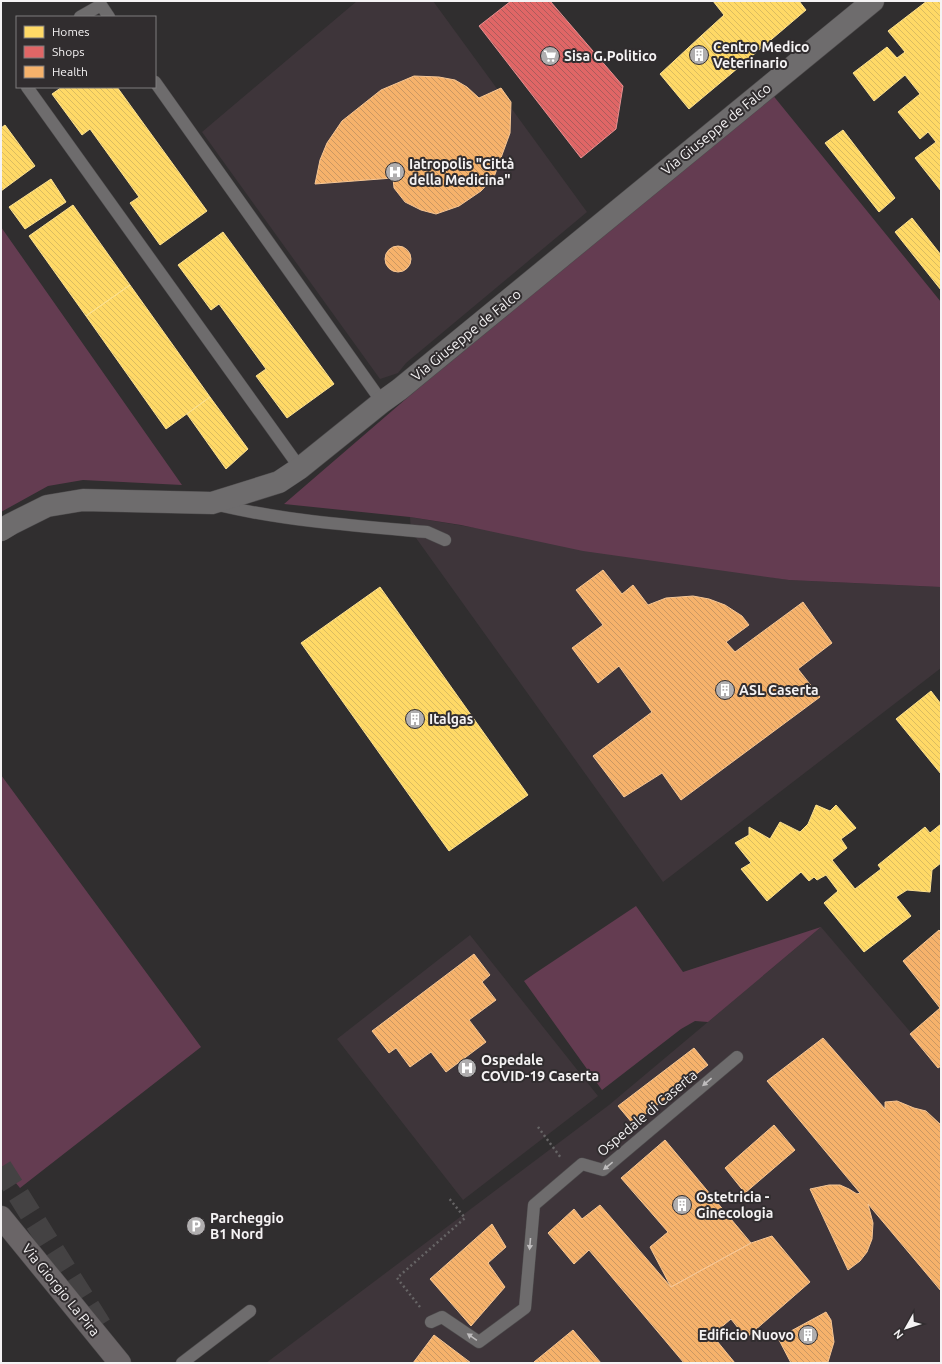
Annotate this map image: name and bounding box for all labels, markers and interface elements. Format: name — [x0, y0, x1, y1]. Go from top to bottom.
legend — [16, 16, 156, 88]
text: Homes — [52, 25, 90, 38]
place label: Centro Medico Veterinario — [713, 39, 809, 71]
building icon: Centro Medico Veterinario — [688, 44, 710, 66]
text: Shops — [52, 45, 84, 58]
supermarket icon: Sisa G.Politico — [539, 45, 561, 67]
place label: Sisa G.Politico — [564, 48, 657, 64]
text: Health — [52, 65, 88, 78]
street label: Via Giuseppe de Falco — [658, 80, 774, 178]
place label: Iatropolis "Città della Medicina" — [409, 156, 514, 188]
hospital icon: Iatropolis "Città della Medicina" — [384, 161, 406, 183]
street label: Via Giuseppe de Falco — [408, 286, 524, 384]
building icon: ASL Caserta — [714, 679, 736, 701]
place label: ASL Caserta — [739, 682, 819, 698]
building icon: Italgas — [404, 708, 426, 730]
place label: Italgas — [429, 711, 474, 727]
place label: Ospedale COVID-19 Caserta — [481, 1052, 599, 1084]
hospital icon: Ospedale COVID-19 Caserta — [456, 1057, 478, 1079]
street label: Ospedale di Caserta — [594, 1067, 700, 1159]
one-way arrow — [701, 1077, 712, 1086]
one-way arrow — [602, 1161, 613, 1170]
place label: Ostetricia - Ginecologia — [696, 1189, 773, 1221]
building icon: Ostetricia - Ginecologia — [671, 1194, 693, 1216]
place label: Parcheggio B1 Nord — [210, 1210, 284, 1242]
parking icon: Parcheggio B1 Nord — [185, 1215, 207, 1237]
one-way arrow — [527, 1238, 534, 1250]
street label: Via Giorgio La Pira — [19, 1241, 103, 1339]
north arrow — [886, 1308, 926, 1348]
building icon: Edificio Nuovo — [797, 1324, 819, 1346]
place label: Edificio Nuovo — [699, 1327, 794, 1343]
text: N — [891, 1327, 905, 1341]
one-way arrow — [467, 1333, 477, 1341]

